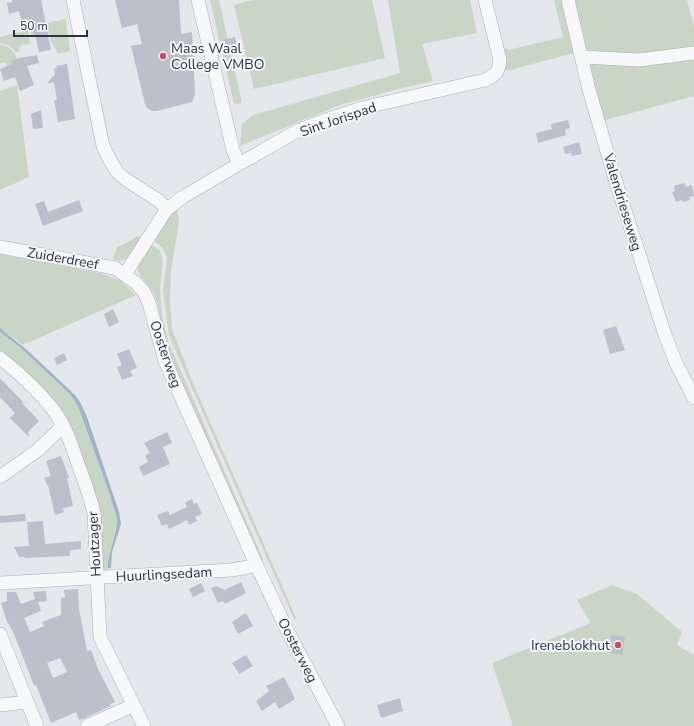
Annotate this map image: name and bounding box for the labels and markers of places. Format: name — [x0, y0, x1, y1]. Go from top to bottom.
place label: Maas Waal College VMBO — [171, 39, 264, 74]
marker: Maas Waal College VMBO — [158, 51, 168, 61]
place label: Ireneblokhut — [531, 636, 610, 655]
marker: Ireneblokhut — [613, 640, 623, 650]

